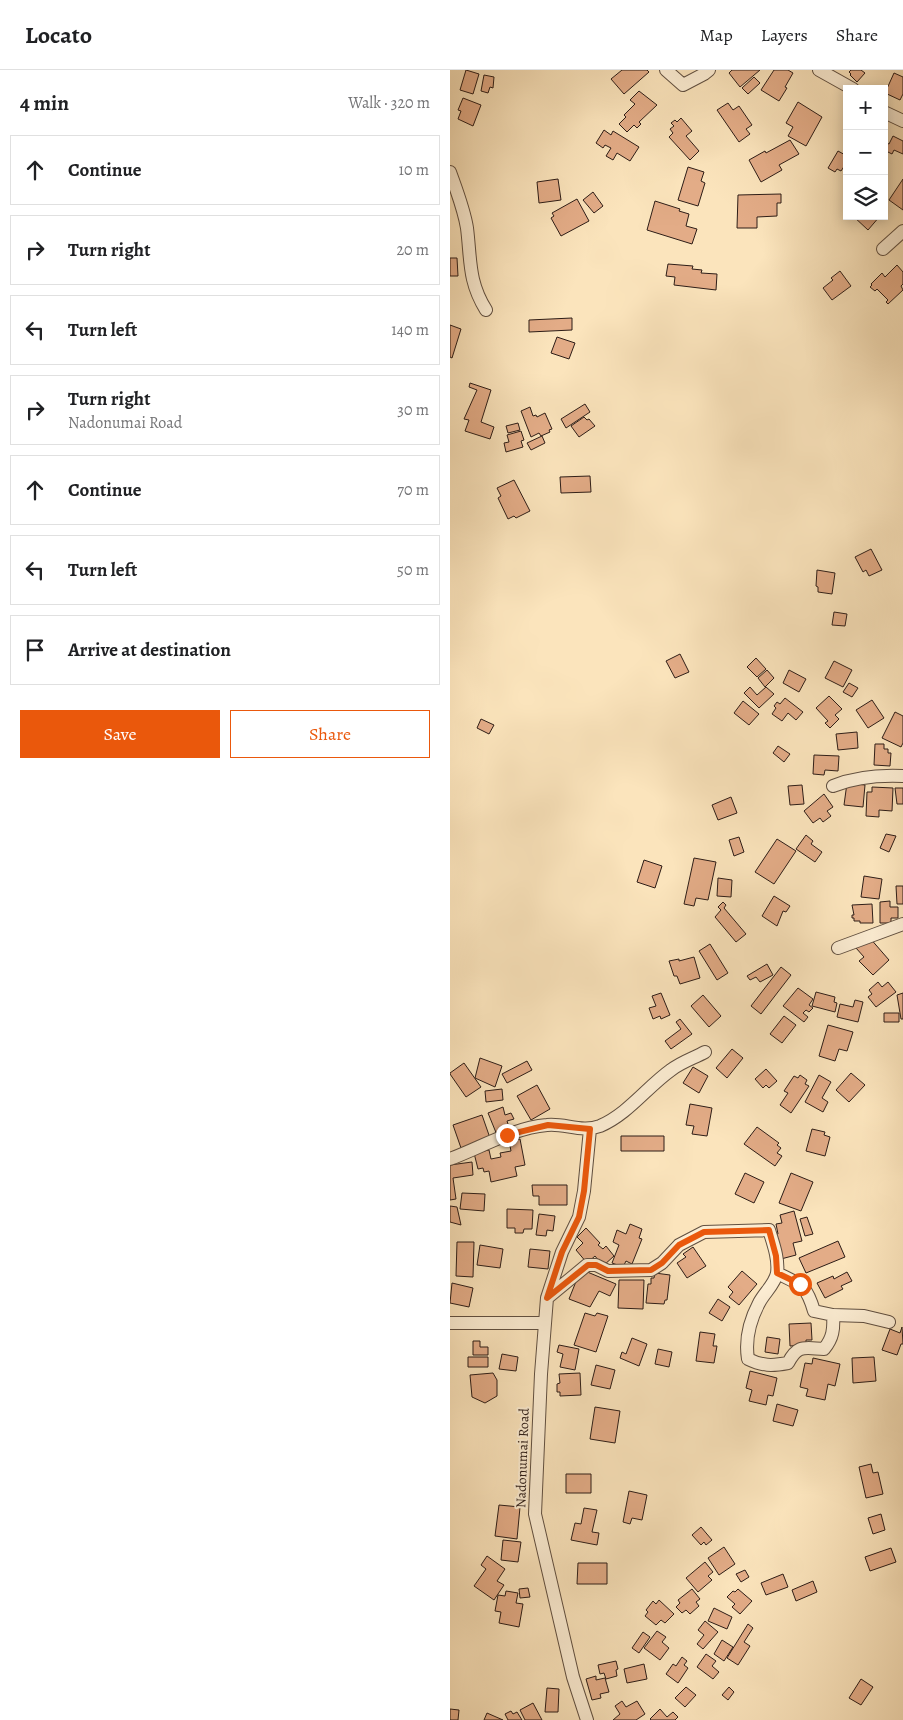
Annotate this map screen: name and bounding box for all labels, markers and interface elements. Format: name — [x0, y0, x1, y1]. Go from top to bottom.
text: Locato — [25, 19, 92, 51]
text: Map — [700, 23, 733, 47]
text: Layers — [761, 23, 808, 47]
text: Share — [836, 23, 878, 47]
map controls — [843, 85, 888, 220]
button: + — [843, 85, 888, 130]
text: 4 min — [20, 89, 69, 117]
text: Walk · 320 m — [348, 92, 430, 114]
button: − — [843, 130, 888, 175]
icon: ahead — [21, 156, 49, 184]
text: Continue — [68, 157, 142, 183]
text: 10 m — [399, 159, 429, 181]
button: layers — [843, 175, 888, 220]
icon: right — [21, 236, 49, 264]
text: Turn right — [68, 237, 150, 263]
text: 20 m — [396, 239, 429, 261]
icon: left — [21, 316, 49, 344]
text: Turn left — [68, 317, 137, 343]
text: 140 m — [391, 319, 429, 341]
text: Turn right — [68, 386, 150, 412]
icon: right — [21, 396, 49, 424]
text: 30 m — [397, 399, 429, 421]
text: Nadonumai Road — [68, 412, 182, 434]
icon: ahead — [21, 476, 49, 504]
text: Continue — [68, 477, 142, 503]
text: 70 m — [397, 479, 429, 501]
icon: left — [21, 556, 49, 584]
text: Turn left — [68, 557, 137, 583]
text: 50 m — [397, 559, 429, 581]
icon: arrive — [21, 636, 49, 664]
text: Arrive at destination — [68, 637, 231, 663]
button: Save — [20, 710, 220, 758]
button: Share — [230, 710, 430, 758]
route end — [496, 1124, 519, 1147]
route start — [789, 1273, 812, 1296]
street label: Nadonumai Road — [511, 1407, 534, 1508]

